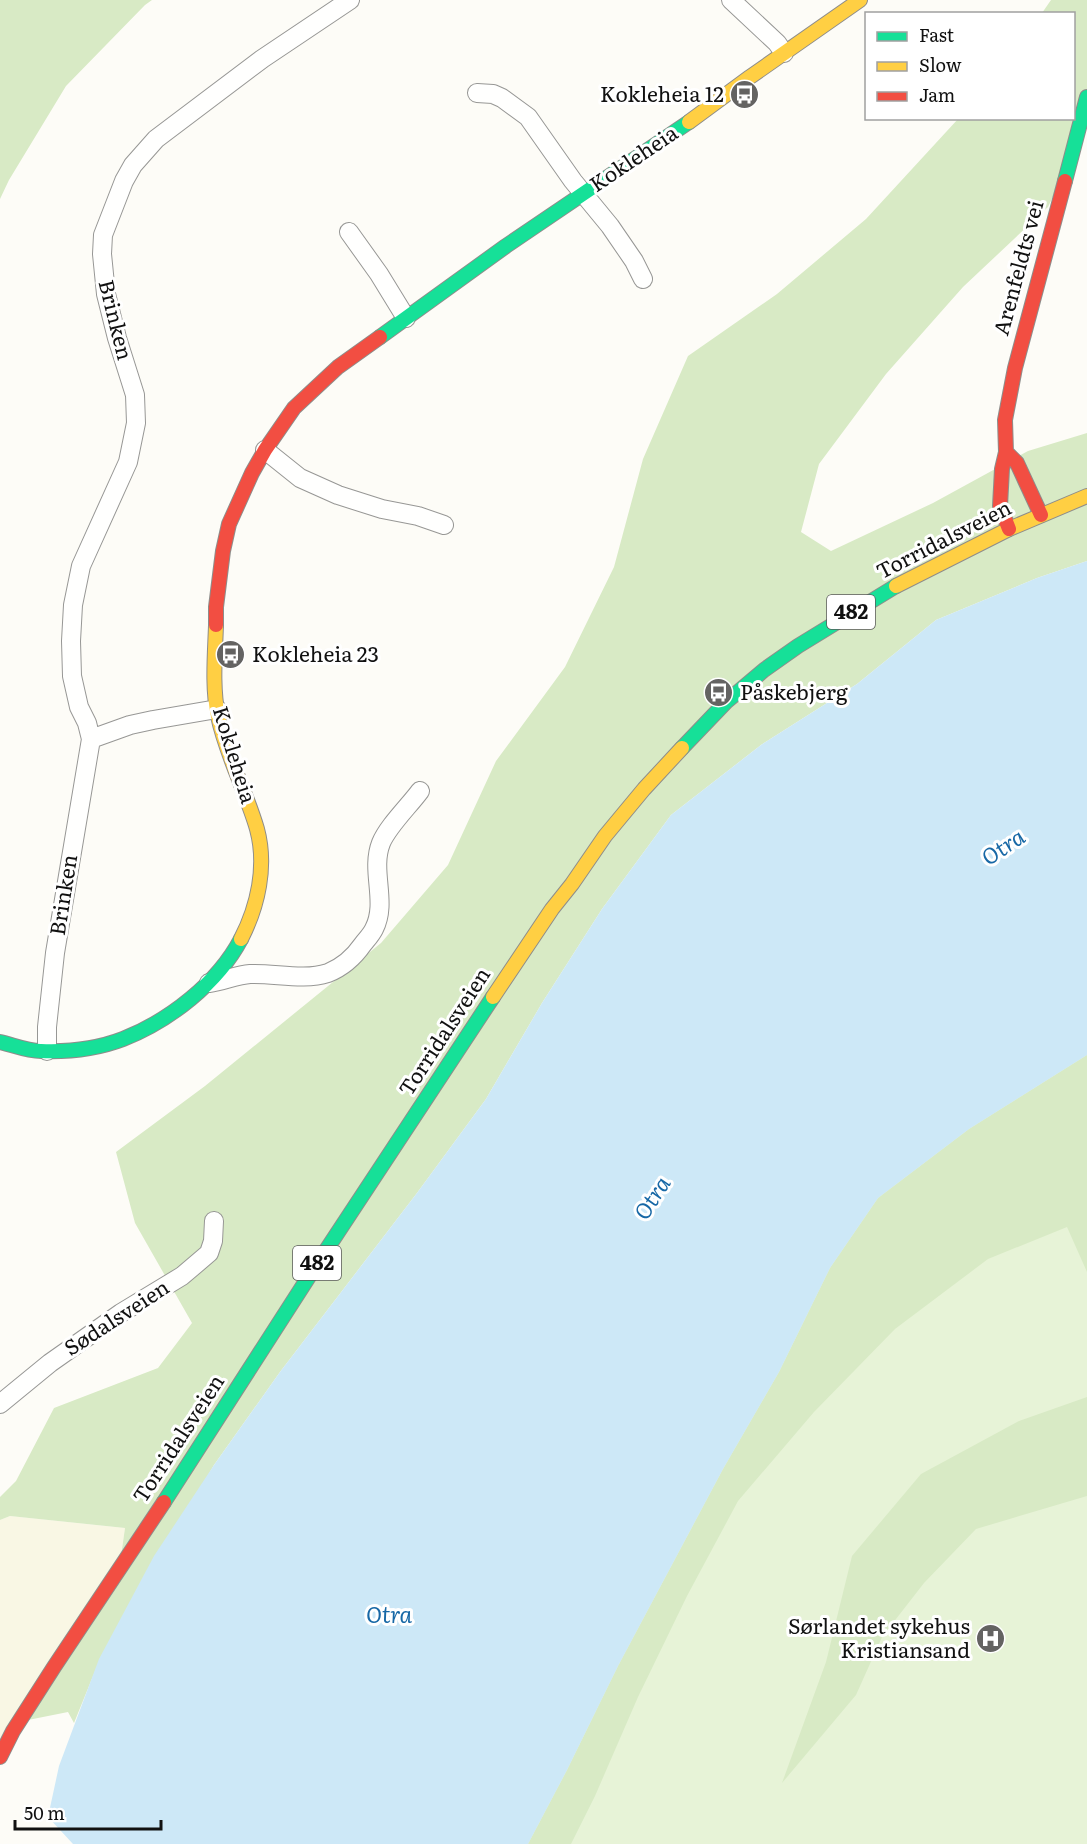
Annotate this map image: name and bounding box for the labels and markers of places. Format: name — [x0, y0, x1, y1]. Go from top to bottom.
place label: Kokleheia 12 — [600, 77, 724, 108]
bus stop icon: Kokleheia 12 — [729, 79, 761, 111]
place label: Kokleheia 23 — [252, 637, 379, 668]
bus stop icon: Kokleheia 23 — [215, 639, 247, 671]
place label: Påskebjerg — [740, 675, 848, 706]
bus stop icon: Påskebjerg — [703, 677, 735, 709]
place label: Sørlandet sykehus Kristiansand — [788, 1609, 970, 1664]
hospital icon: Sørlandet sykehus Kristiansand — [975, 1623, 1007, 1655]

